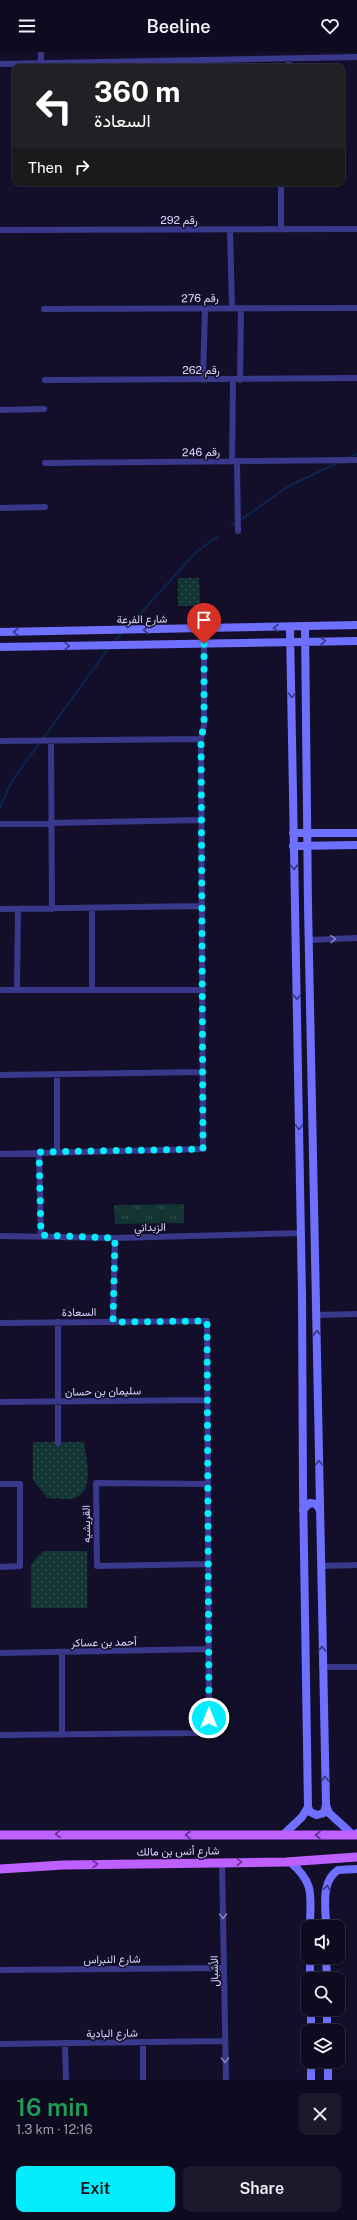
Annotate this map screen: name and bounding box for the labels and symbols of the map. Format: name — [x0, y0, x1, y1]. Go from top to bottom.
street label: رقم 292 — [160, 214, 198, 228]
street label: رقم 276 — [181, 292, 219, 306]
street label: رقم 262 — [182, 364, 220, 378]
street label: رقم 246 — [182, 446, 220, 460]
pin — [187, 603, 221, 644]
street label: شارع الفرعة — [116, 613, 168, 627]
one-way arrow — [273, 624, 279, 632]
one-way arrow — [143, 626, 149, 634]
one-way arrow — [13, 628, 19, 636]
one-way arrow — [320, 637, 326, 645]
one-way arrow — [64, 642, 70, 650]
one-way arrow — [288, 692, 296, 698]
one-way arrow — [290, 864, 299, 870]
one-way arrow — [330, 935, 336, 943]
one-way arrow — [293, 994, 301, 1000]
one-way arrow — [295, 1124, 303, 1130]
street label: الزبداني — [134, 1221, 166, 1237]
street label: السعادة — [62, 1306, 96, 1318]
one-way arrow — [313, 1330, 321, 1336]
street label: سليمان بن حسان — [65, 1384, 142, 1399]
one-way arrow — [315, 1460, 323, 1466]
street label: القريشيه — [80, 1505, 93, 1543]
street label: أحمد بن عساكر — [70, 1635, 137, 1650]
one-way arrow — [318, 1646, 326, 1652]
position arrow — [188, 1697, 230, 1739]
one-way arrow — [321, 1776, 330, 1782]
one-way arrow — [55, 1830, 61, 1838]
one-way arrow — [185, 1831, 191, 1839]
one-way arrow — [315, 1831, 321, 1839]
street label: شارع أنس بن مالك — [137, 1844, 220, 1860]
one-way arrow — [236, 1858, 242, 1867]
one-way arrow — [92, 1860, 98, 1868]
one-way arrow — [322, 1885, 331, 1891]
one-way arrow — [219, 1913, 228, 1919]
street label: شارع النبراس — [83, 1952, 141, 1967]
street label: الأشبال — [208, 1955, 221, 1987]
street label: شارع البادية — [86, 2027, 138, 2041]
one-way arrow — [221, 2057, 229, 2063]

